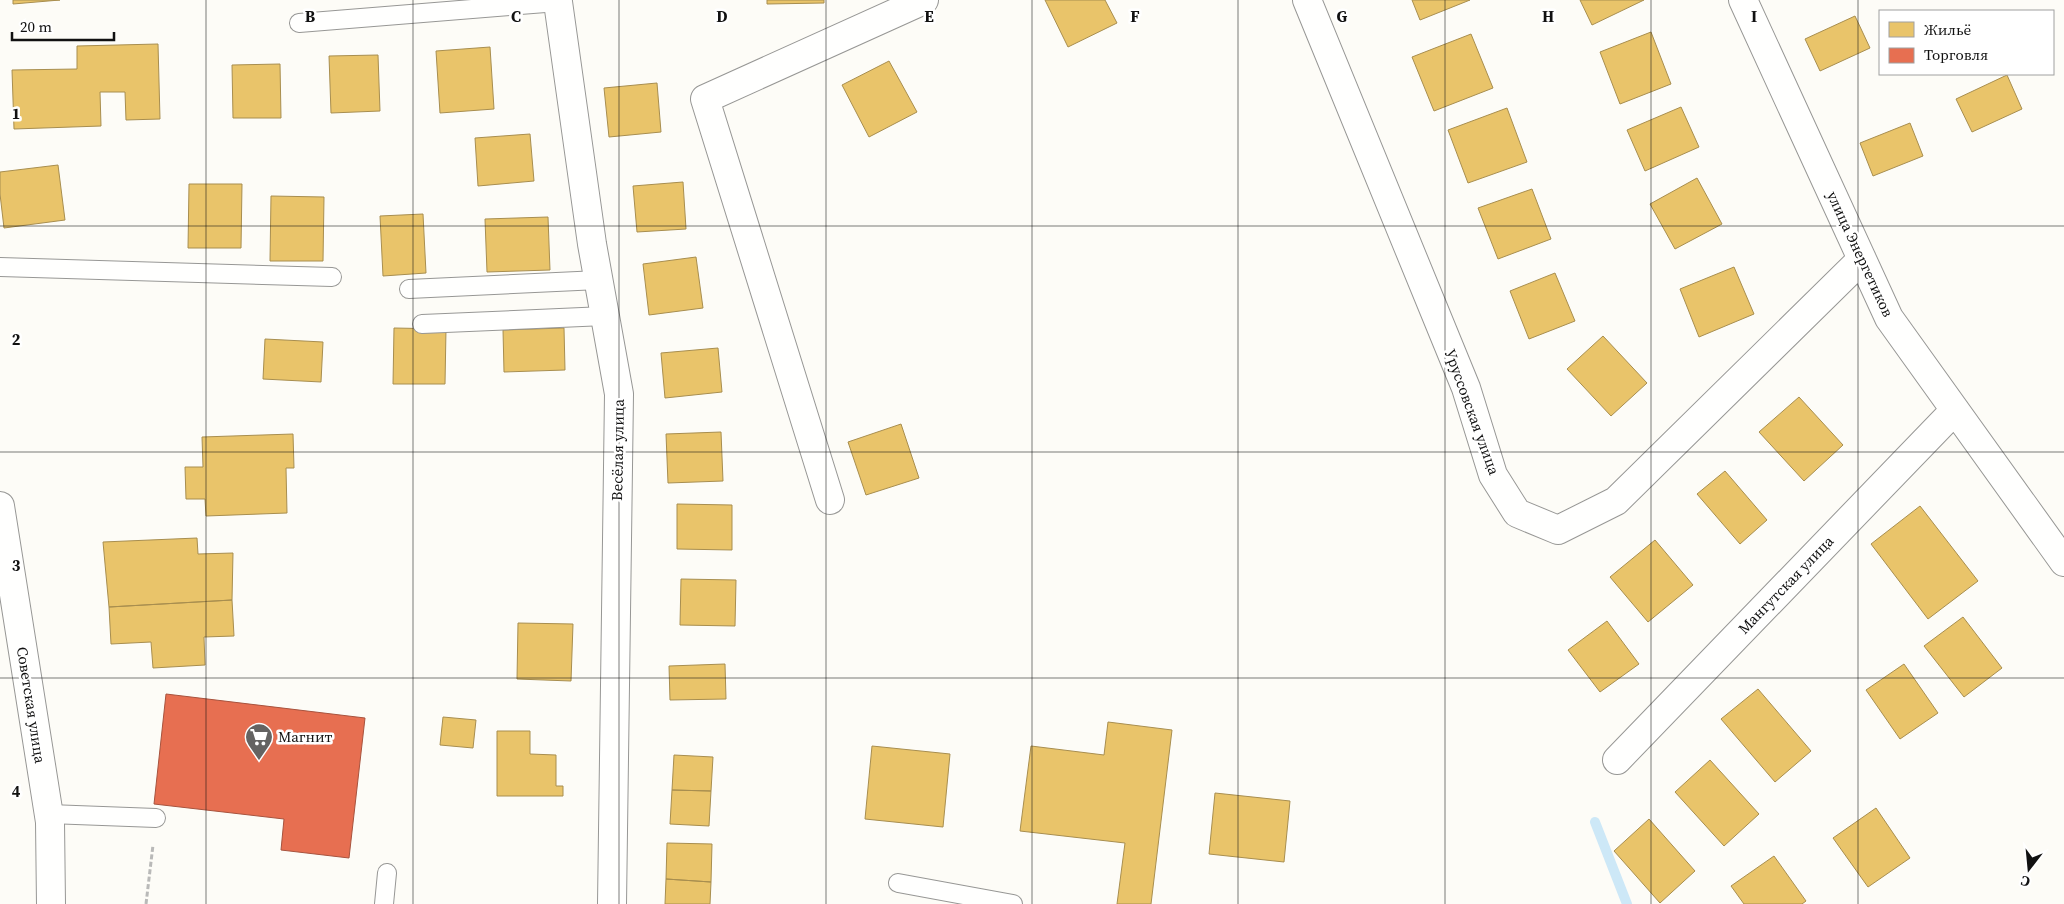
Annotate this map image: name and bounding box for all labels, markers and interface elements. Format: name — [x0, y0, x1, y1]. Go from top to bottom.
text: B — [305, 5, 316, 27]
text: C — [511, 5, 521, 27]
text: D — [716, 5, 728, 27]
text: E — [924, 5, 934, 27]
text: F — [1130, 5, 1140, 27]
text: G — [1337, 5, 1348, 27]
text: H — [1542, 5, 1554, 27]
text: I — [1751, 5, 1757, 27]
scale bar — [12, 10, 115, 42]
legend — [1879, 10, 2054, 75]
text: 20 m — [20, 16, 52, 37]
text: Жильё — [1924, 19, 1972, 40]
text: Торговля — [1924, 44, 1988, 65]
text: 1 — [12, 102, 20, 124]
street label: улица Энергетиков — [1822, 188, 1899, 320]
text: 2 — [12, 328, 21, 350]
street label: Уруссовская улица — [1440, 346, 1505, 478]
street label: Весёлая улица — [606, 399, 629, 501]
street label: Мангутская улица — [1733, 531, 1838, 639]
text: 3 — [12, 554, 21, 576]
street label: Советская улица — [12, 645, 51, 765]
supermarket icon: Магнит — [244, 722, 274, 761]
place label: Магнит — [278, 726, 333, 747]
text: 4 — [12, 780, 21, 802]
north arrow — [2004, 844, 2054, 894]
text: С — [2018, 871, 2032, 892]

